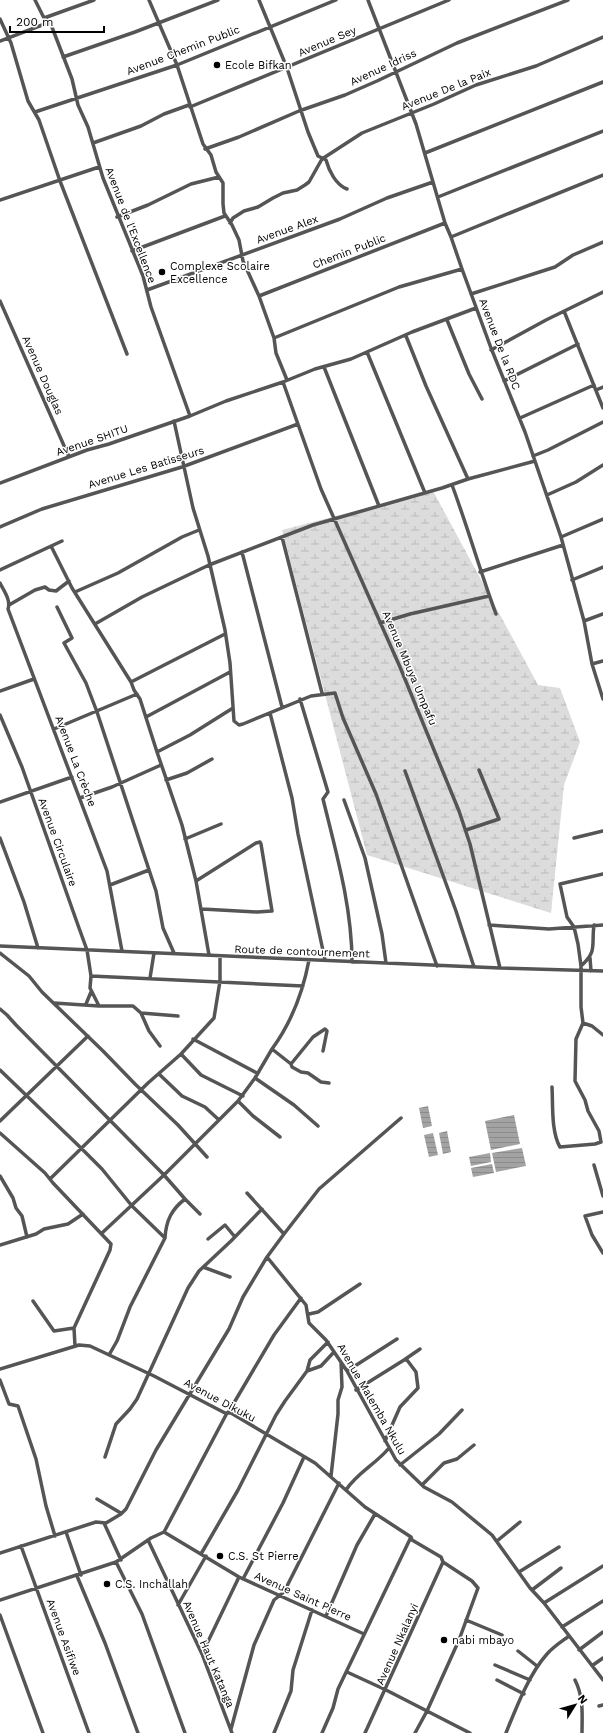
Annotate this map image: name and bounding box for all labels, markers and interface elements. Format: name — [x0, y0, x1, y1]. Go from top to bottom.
scale bar — [10, 8, 104, 34]
text: 200 m — [16, 15, 53, 29]
street label: Avenue Chemin Public — [125, 23, 242, 78]
street label: Avenue Sey — [296, 23, 358, 59]
street label: Avenue Idriss — [348, 46, 419, 89]
place label: Ecole Bifkan — [225, 59, 292, 72]
marker: Ecole Bifkan — [212, 60, 222, 70]
street label: Avenue De la Paix — [399, 66, 493, 113]
street label: Avenue de l'Excellence — [102, 165, 159, 285]
street label: Avenue Alex — [254, 212, 320, 247]
street label: Chemin Public — [311, 232, 388, 271]
place label: Complexe Scolaire Excellence — [170, 260, 270, 286]
marker: Complexe Scolaire Excellence — [157, 267, 167, 277]
street label: Avenue De la RDC — [476, 297, 523, 392]
street label: Avenue Douglas — [19, 334, 66, 417]
street label: Avenue SHITU — [54, 422, 130, 459]
street label: Avenue Les Batisseurs — [87, 444, 206, 491]
street label: Avenue Mbuya Umpafu — [379, 609, 440, 728]
street label: Avenue La Crèche — [52, 714, 99, 809]
street label: Avenue Circulaire — [35, 796, 80, 888]
street label: Route de contournement — [234, 943, 370, 960]
street label: Avenue Malemba Nkulu — [334, 1341, 409, 1457]
street label: Avenue Dikuku — [182, 1376, 258, 1425]
place label: C.S. St Pierre — [228, 1550, 299, 1563]
marker: C.S. St Pierre — [215, 1551, 225, 1561]
street label: Avenue Saint Pierre — [252, 1569, 353, 1624]
place label: C.S. Inchallah — [115, 1578, 188, 1591]
marker: C.S. Inchallah — [102, 1579, 112, 1589]
street label: Avenue Asifiwe — [44, 1597, 83, 1677]
street label: Avenue Haut Katanga — [180, 1599, 237, 1710]
street label: Avenue Nkalanyi — [374, 1601, 421, 1687]
place label: nabi mbayo — [452, 1634, 514, 1647]
marker: nabi mbayo — [439, 1635, 449, 1645]
north arrow — [555, 1685, 595, 1725]
text: N — [575, 1692, 590, 1706]

